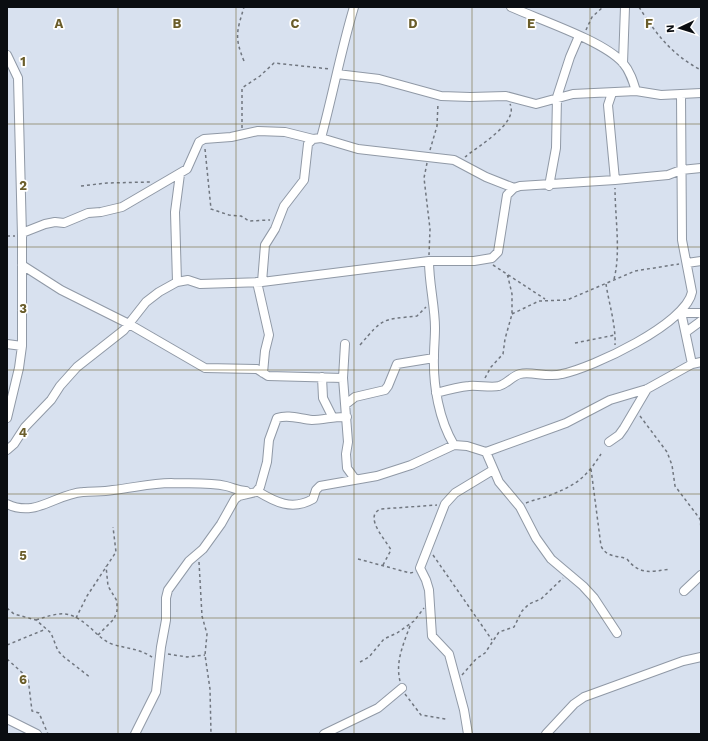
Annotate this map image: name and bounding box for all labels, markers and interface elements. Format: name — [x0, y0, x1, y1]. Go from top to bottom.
north arrow — [660, 8, 700, 48]
text: A — [55, 16, 64, 31]
text: B — [173, 16, 182, 31]
text: C — [291, 16, 300, 31]
text: D — [408, 16, 418, 31]
text: E — [527, 16, 535, 31]
text: F — [645, 16, 653, 31]
text: N — [664, 24, 677, 33]
text: 1 — [20, 54, 26, 69]
text: 2 — [19, 178, 27, 193]
text: 3 — [19, 301, 27, 316]
text: 4 — [19, 425, 28, 440]
text: 5 — [19, 548, 27, 563]
text: 6 — [19, 672, 27, 687]

